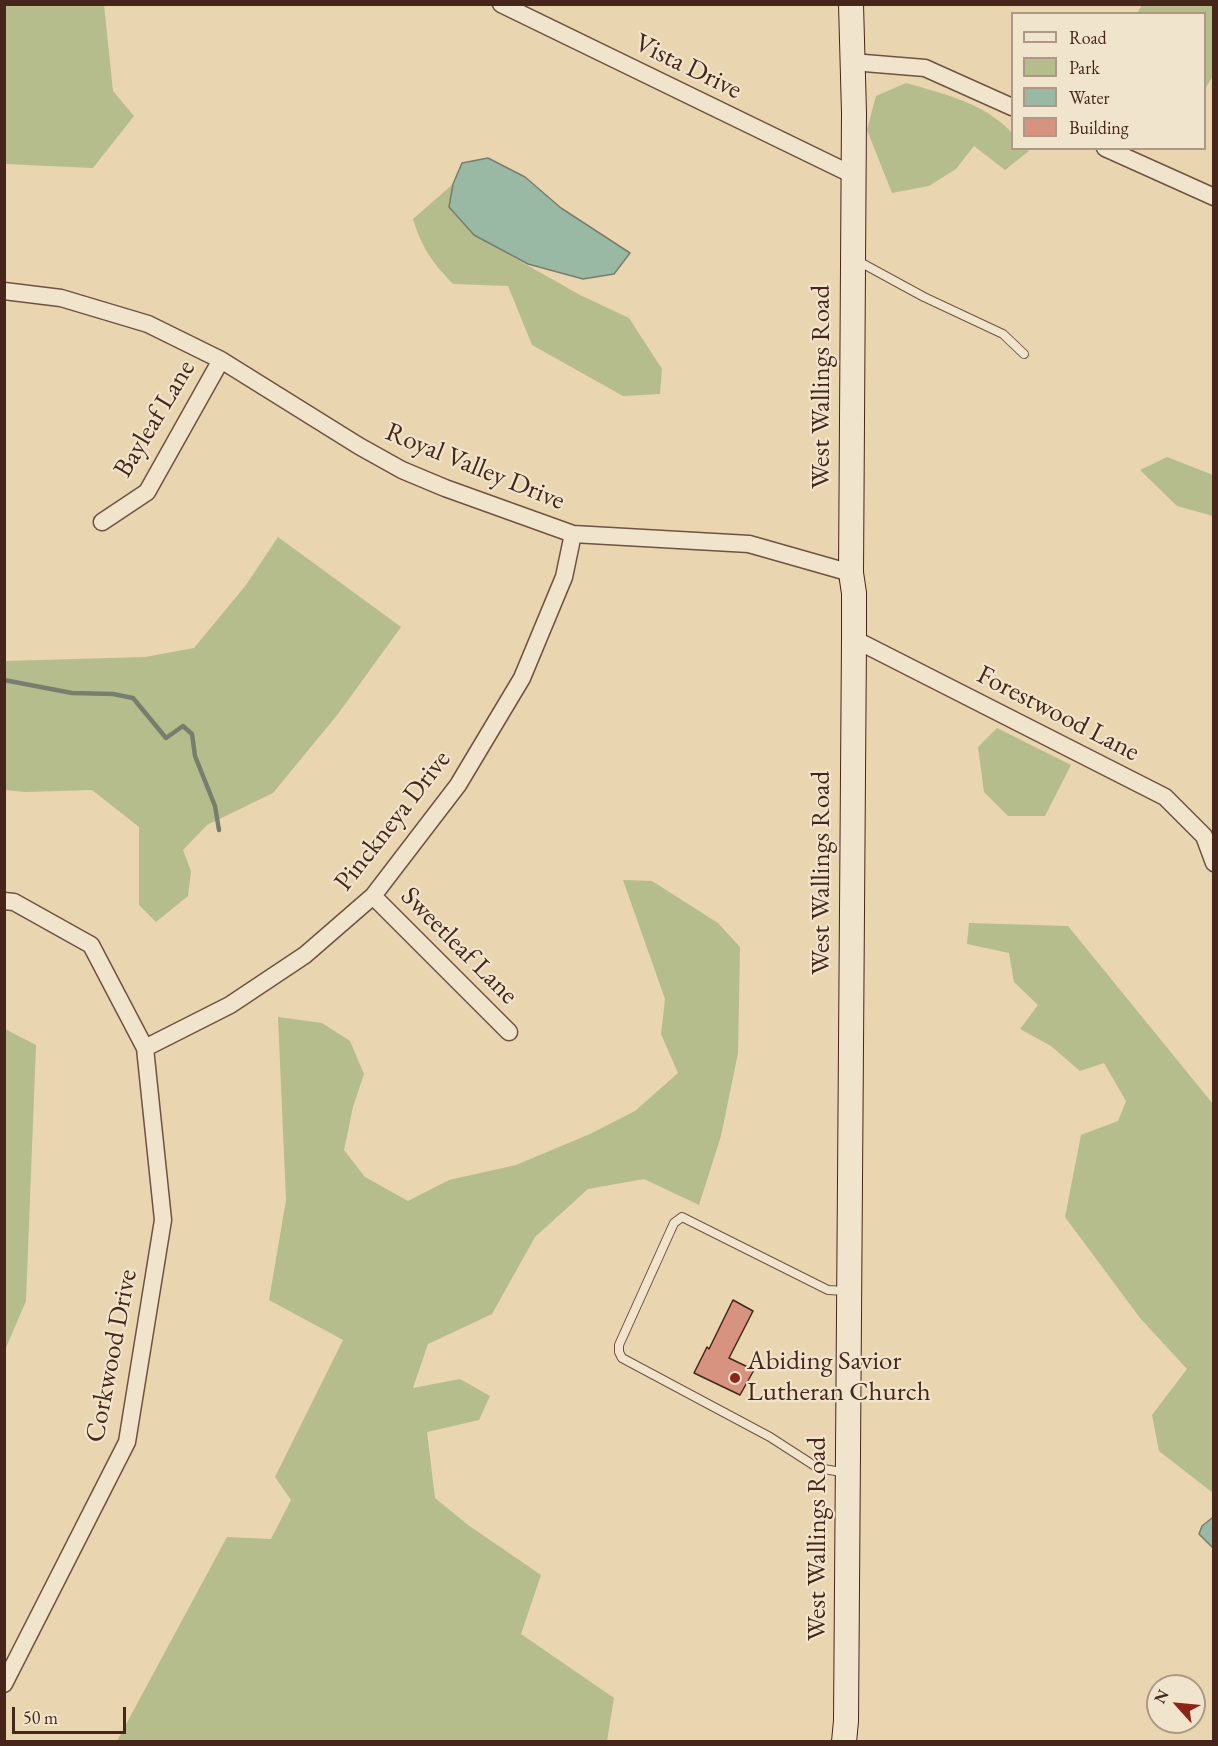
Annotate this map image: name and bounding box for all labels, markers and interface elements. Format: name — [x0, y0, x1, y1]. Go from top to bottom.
legend — [1011, 12, 1206, 150]
text: Road — [1069, 26, 1107, 49]
street label: Vista Drive — [629, 27, 747, 107]
text: Park — [1069, 56, 1100, 79]
text: Water — [1069, 86, 1110, 109]
text: Building — [1069, 116, 1129, 139]
street label: West Wallings Road — [806, 285, 838, 489]
street label: Bayleaf Lane — [107, 354, 203, 484]
street label: Royal Valley Drive — [381, 416, 569, 518]
street label: Forestwood Lane — [971, 659, 1145, 769]
street label: Pinckneya Drive — [328, 744, 458, 898]
street label: West Wallings Road — [806, 771, 838, 975]
street label: Sweetleaf Lane — [394, 881, 524, 1011]
street label: Corkwood Drive — [79, 1267, 145, 1445]
place label: Abiding Savior Lutheran Church — [747, 1346, 931, 1409]
marker: Abiding Savior Lutheran Church — [728, 1371, 742, 1385]
street label: West Wallings Road — [802, 1437, 834, 1641]
north arrow — [1146, 1674, 1206, 1734]
text: N — [1149, 1686, 1174, 1707]
scale bar — [15, 1695, 129, 1733]
text: 50 m — [23, 1706, 58, 1729]

